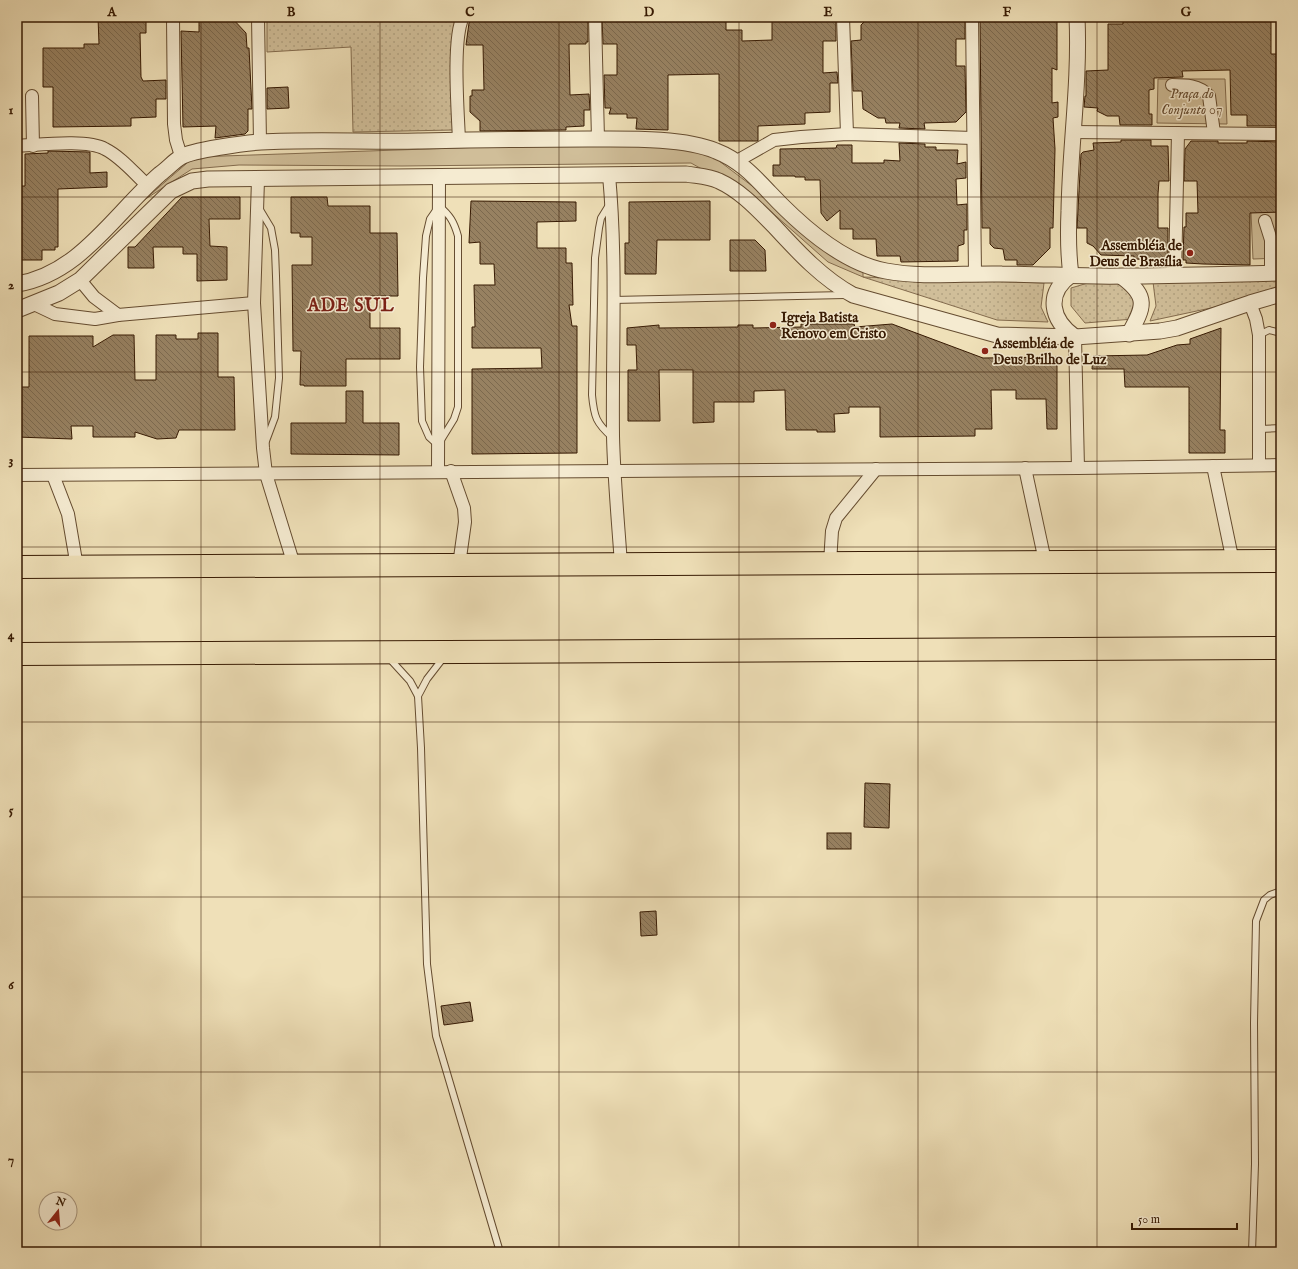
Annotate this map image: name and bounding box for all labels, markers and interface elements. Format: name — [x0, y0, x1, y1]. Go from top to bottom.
text: A — [107, 4, 118, 21]
text: B — [287, 4, 296, 21]
text: C — [465, 4, 475, 21]
text: D — [644, 4, 655, 21]
text: E — [823, 4, 833, 21]
text: F — [1003, 4, 1012, 21]
text: G — [1181, 4, 1192, 21]
park label: Praça do Conjunto 07 — [1161, 85, 1223, 119]
text: 1 — [9, 102, 14, 119]
place label: Assembléia de Deus de Brasília — [1089, 237, 1183, 271]
marker: Assembléia de Deus de Brasília — [1185, 248, 1195, 258]
text: 2 — [8, 277, 14, 294]
district label: ADE SUL — [306, 295, 395, 318]
place label: Igreja Batista Renovo em Cristo — [781, 309, 886, 343]
marker: Igreja Batista Renovo em Cristo — [768, 320, 778, 330]
place label: Assembléia de Deus Brilho de Luz — [992, 335, 1107, 369]
marker: Assembléia de Deus Brilho de Luz — [980, 346, 990, 356]
text: 3 — [9, 452, 14, 469]
text: 4 — [8, 627, 15, 644]
text: 5 — [9, 802, 14, 819]
text: 6 — [8, 977, 14, 994]
text: 7 — [8, 1152, 14, 1169]
north arrow — [38, 1191, 78, 1231]
text: N — [53, 1194, 68, 1211]
scale bar — [1132, 1205, 1237, 1231]
text: 50 m — [1138, 1212, 1160, 1227]

